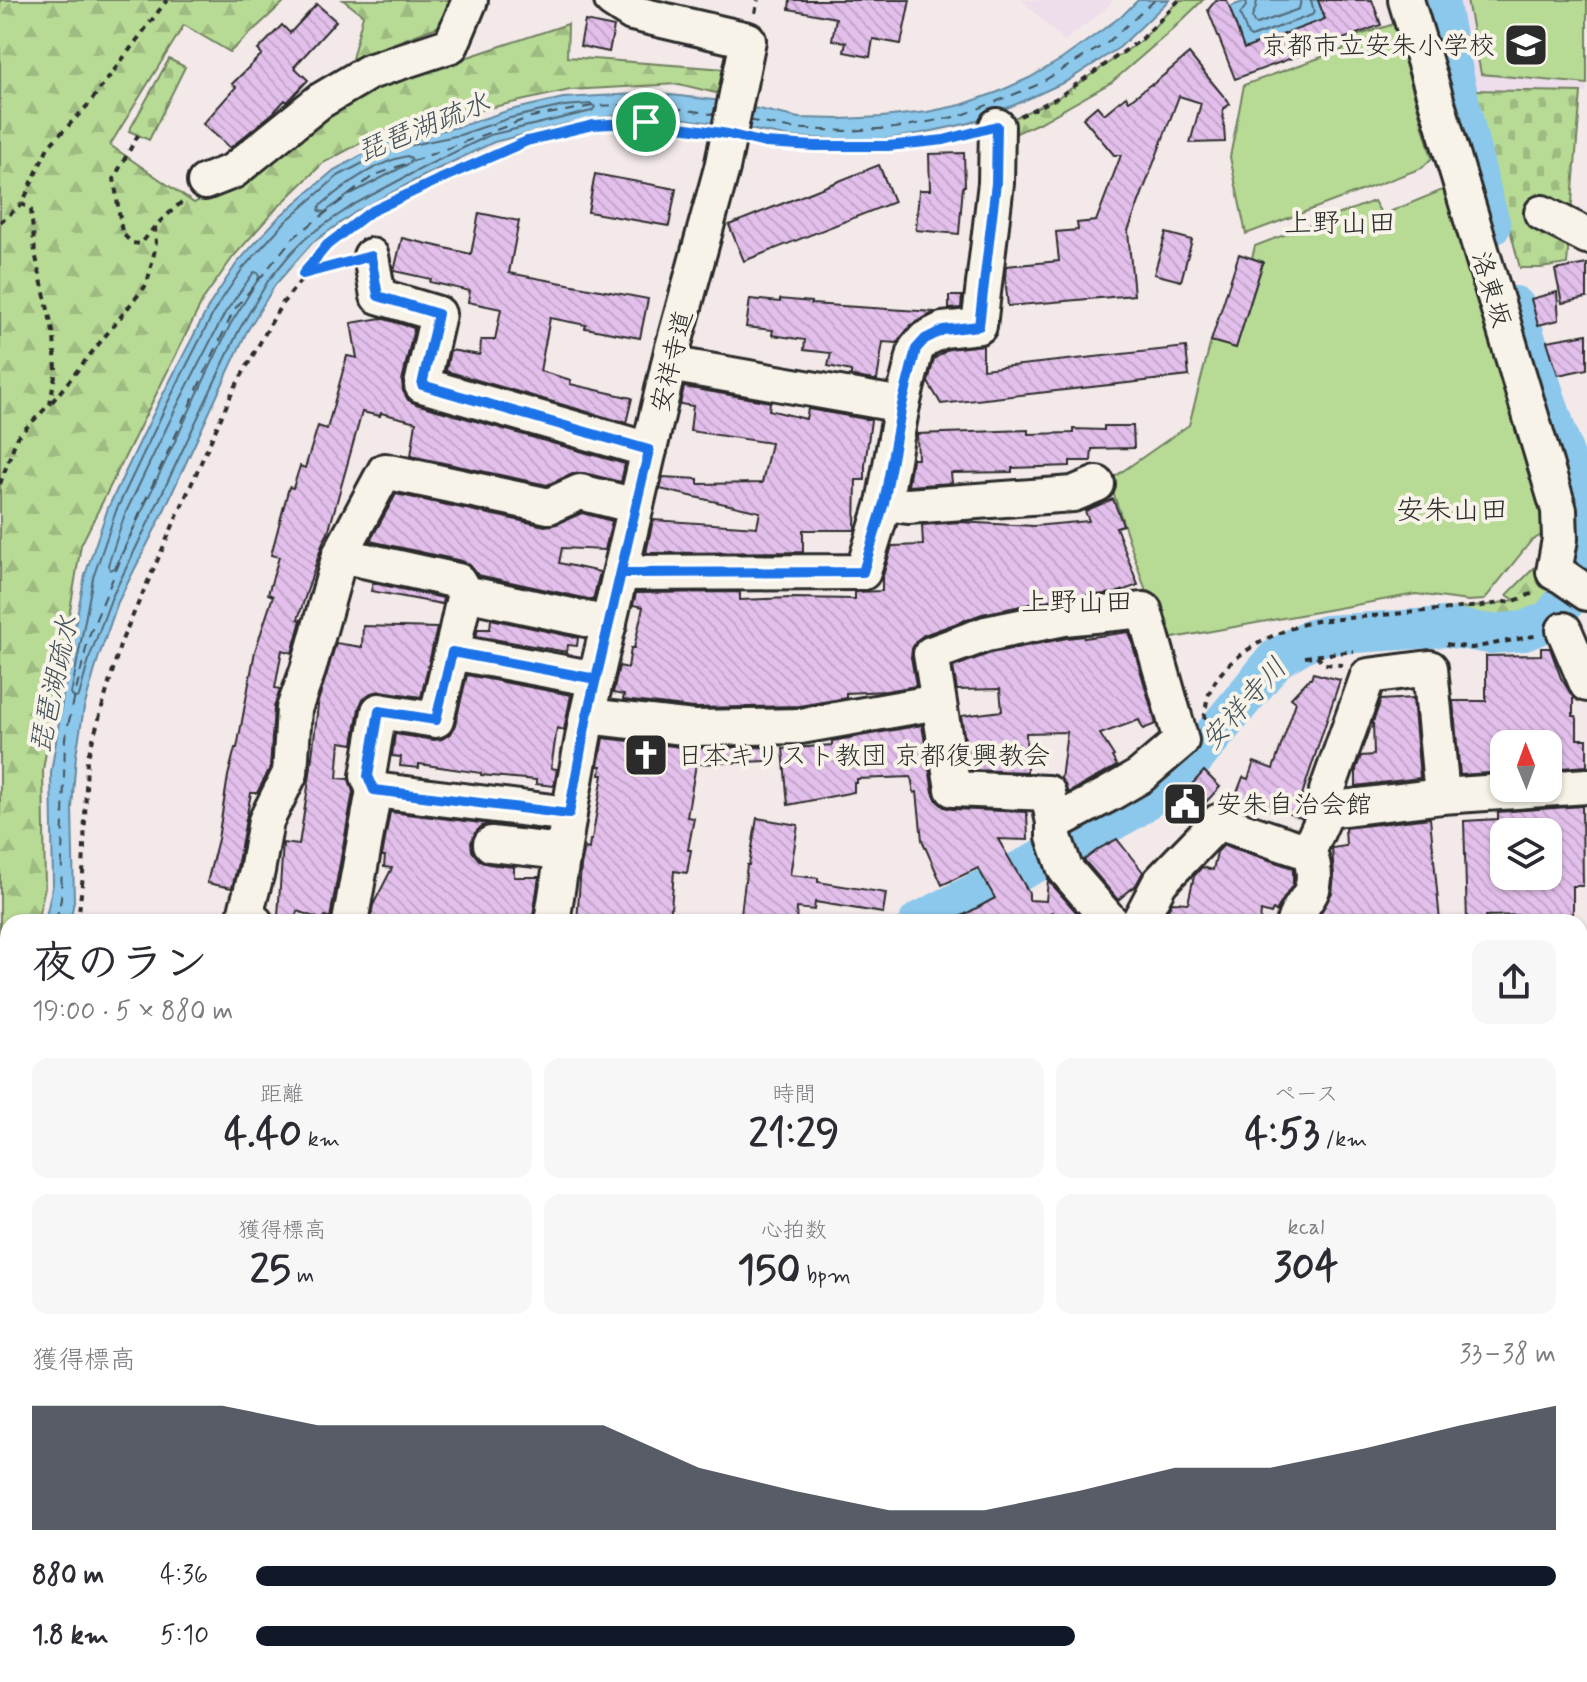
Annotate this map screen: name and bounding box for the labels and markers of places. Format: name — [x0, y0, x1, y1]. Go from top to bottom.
school or university icon: 京都市立安朱小学校 — [1502, 21, 1550, 69]
place label: 京都市立安朱小学校 — [1261, 30, 1495, 64]
pin — [612, 88, 680, 156]
church icon: 日本キリスト教団 京都復興教会 — [622, 731, 670, 779]
place label: 日本キリスト教団 京都復興教会 — [677, 740, 1050, 774]
public building icon: 安朱自治会館 — [1161, 780, 1209, 828]
place label: 安朱自治会館 — [1216, 789, 1372, 823]

